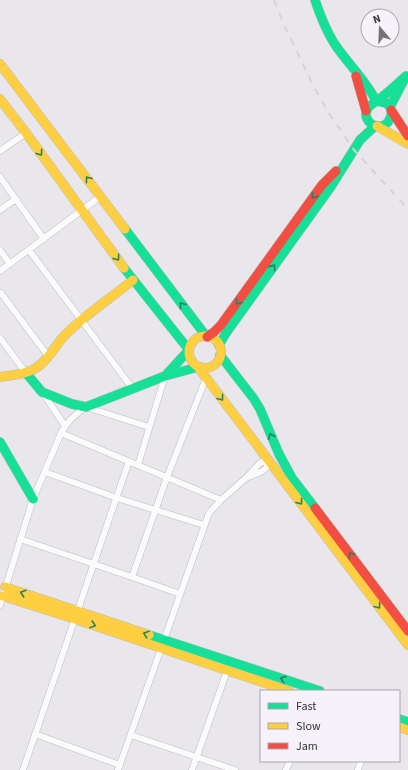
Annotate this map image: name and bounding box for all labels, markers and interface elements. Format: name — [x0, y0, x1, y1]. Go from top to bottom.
north arrow — [360, 8, 400, 48]
text: N — [371, 11, 383, 27]
one-way arrow — [35, 149, 43, 156]
one-way arrow — [86, 176, 93, 183]
one-way arrow — [312, 192, 319, 199]
one-way arrow — [112, 254, 120, 261]
one-way arrow — [268, 265, 275, 272]
one-way arrow — [235, 297, 242, 304]
one-way arrow — [180, 303, 187, 310]
one-way arrow — [217, 394, 224, 401]
one-way arrow — [268, 433, 276, 441]
one-way arrow — [295, 498, 302, 505]
one-way arrow — [348, 553, 355, 560]
one-way arrow — [20, 589, 27, 598]
one-way arrow — [373, 601, 380, 608]
one-way arrow — [90, 620, 97, 629]
one-way arrow — [143, 630, 150, 639]
one-way arrow — [280, 675, 287, 684]
legend — [260, 690, 400, 762]
text: Fast — [296, 698, 316, 715]
text: Slow — [296, 718, 321, 735]
text: Jam — [296, 738, 318, 755]

